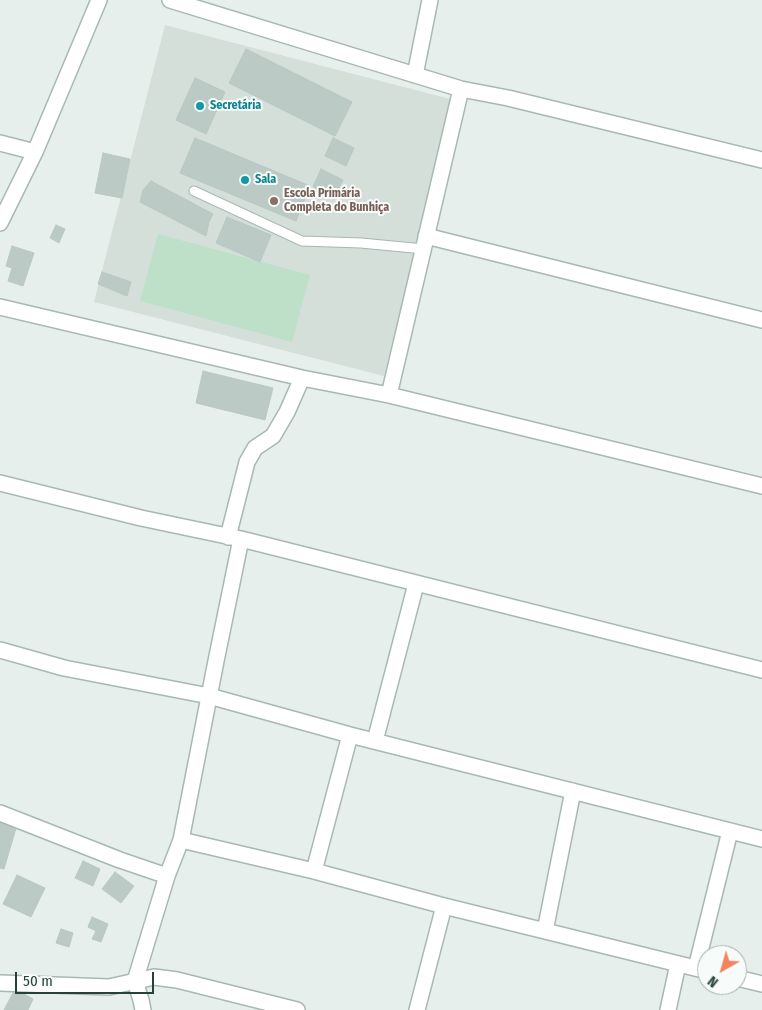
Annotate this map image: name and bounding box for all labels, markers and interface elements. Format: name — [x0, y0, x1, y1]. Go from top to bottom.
place label: Secretária — [210, 99, 261, 113]
marker: Secretária — [194, 100, 206, 112]
place label: Sala — [255, 173, 276, 187]
marker: Sala — [239, 174, 251, 186]
place label: Escola Primária Completa do Bunhiça — [284, 187, 389, 215]
marker: Escola Primária Completa do Bunhiça — [268, 195, 280, 207]
north arrow — [697, 945, 747, 995]
scale bar — [18, 962, 156, 994]
text: 50 m — [23, 972, 53, 990]
text: N — [705, 972, 722, 991]

